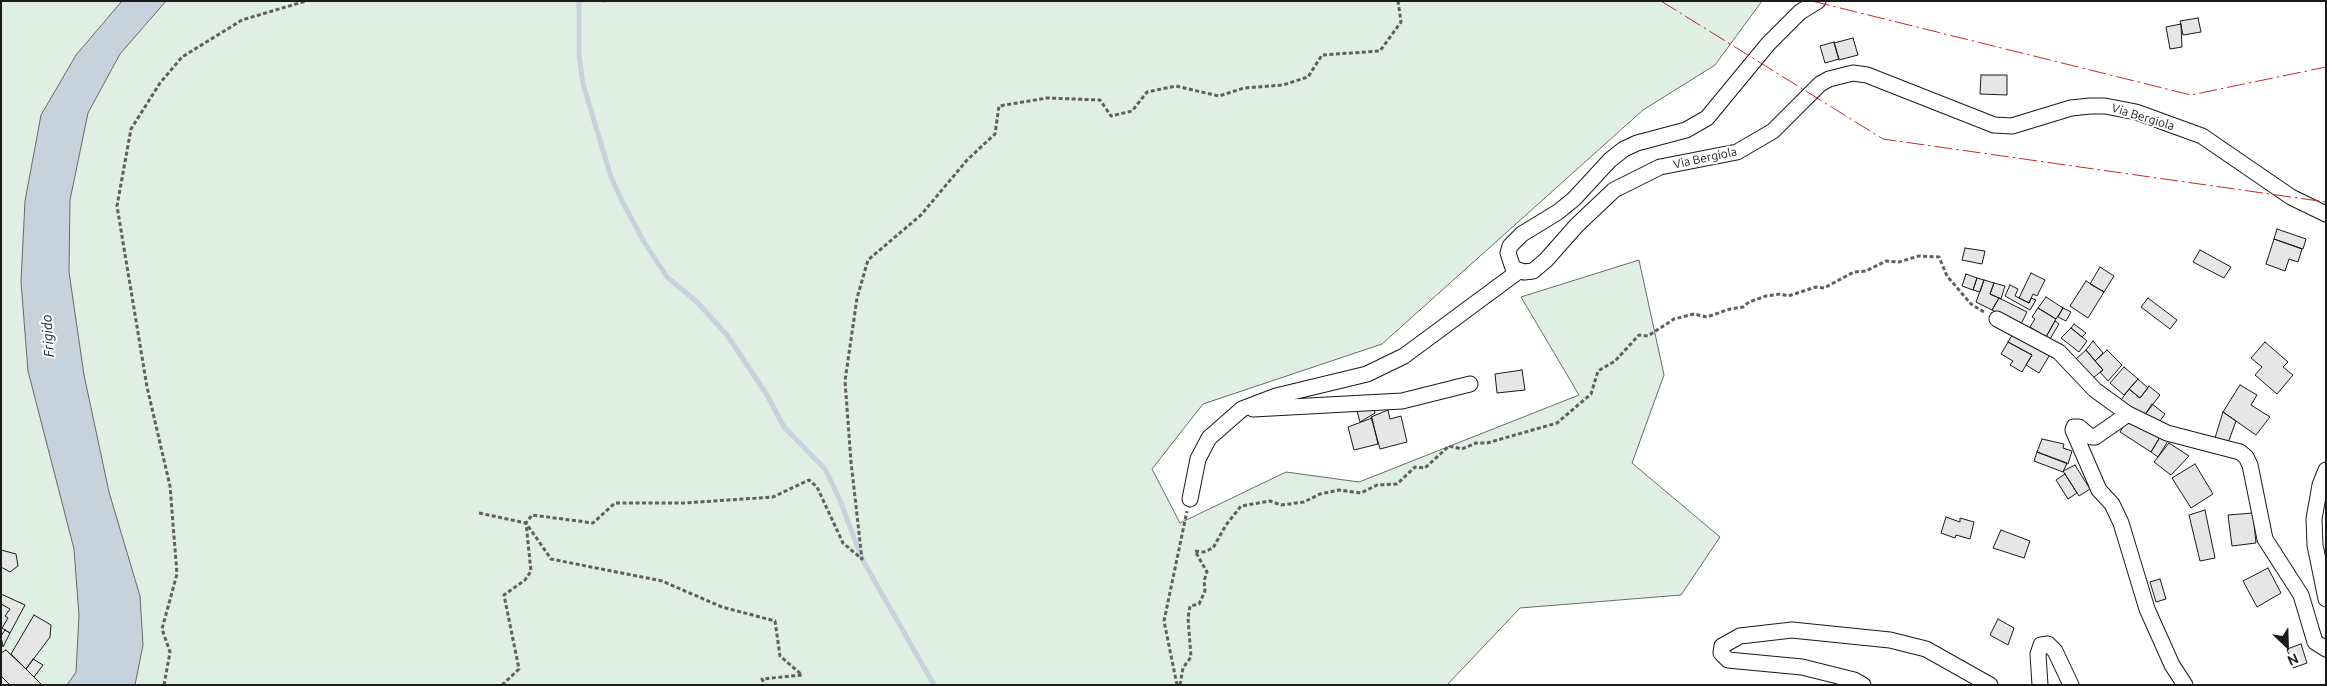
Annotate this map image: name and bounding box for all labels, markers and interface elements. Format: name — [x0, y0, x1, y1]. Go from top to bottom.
street label: Via Bergiola — [2110, 101, 2176, 133]
street label: Via Bergiola — [1672, 144, 1738, 172]
water label: Frigido — [38, 314, 58, 358]
north arrow — [2262, 621, 2312, 671]
text: N — [2285, 650, 2301, 669]

